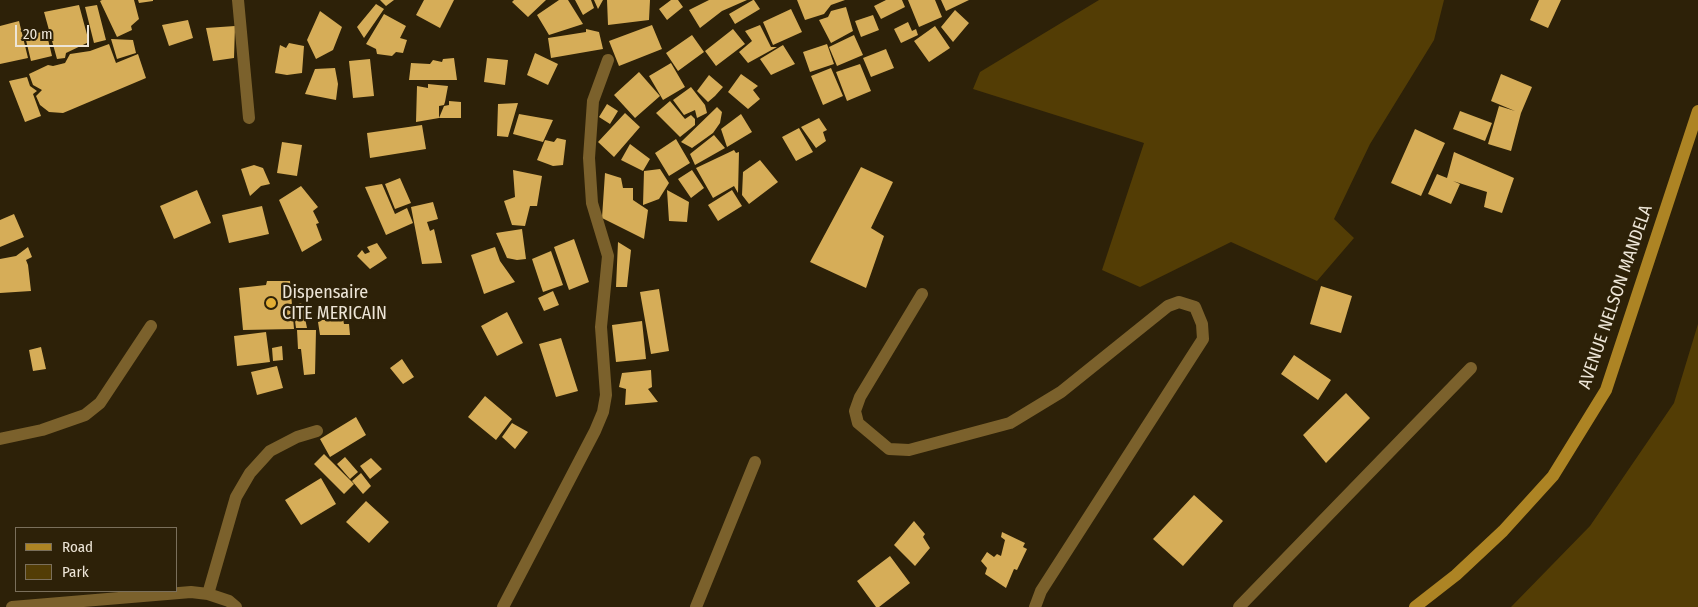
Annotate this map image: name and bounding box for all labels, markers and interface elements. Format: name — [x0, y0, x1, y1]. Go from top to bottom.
scale bar — [18, 15, 91, 47]
text: 20 m — [23, 25, 53, 43]
street label: AVENUE NELSON MANDELA — [1574, 202, 1658, 392]
place label: Dispensaire CITE MERICAIN — [282, 282, 387, 324]
marker: Dispensaire CITE MERICAIN — [264, 296, 278, 310]
legend — [15, 527, 178, 592]
text: Road — [62, 538, 93, 556]
text: Park — [62, 563, 89, 581]

